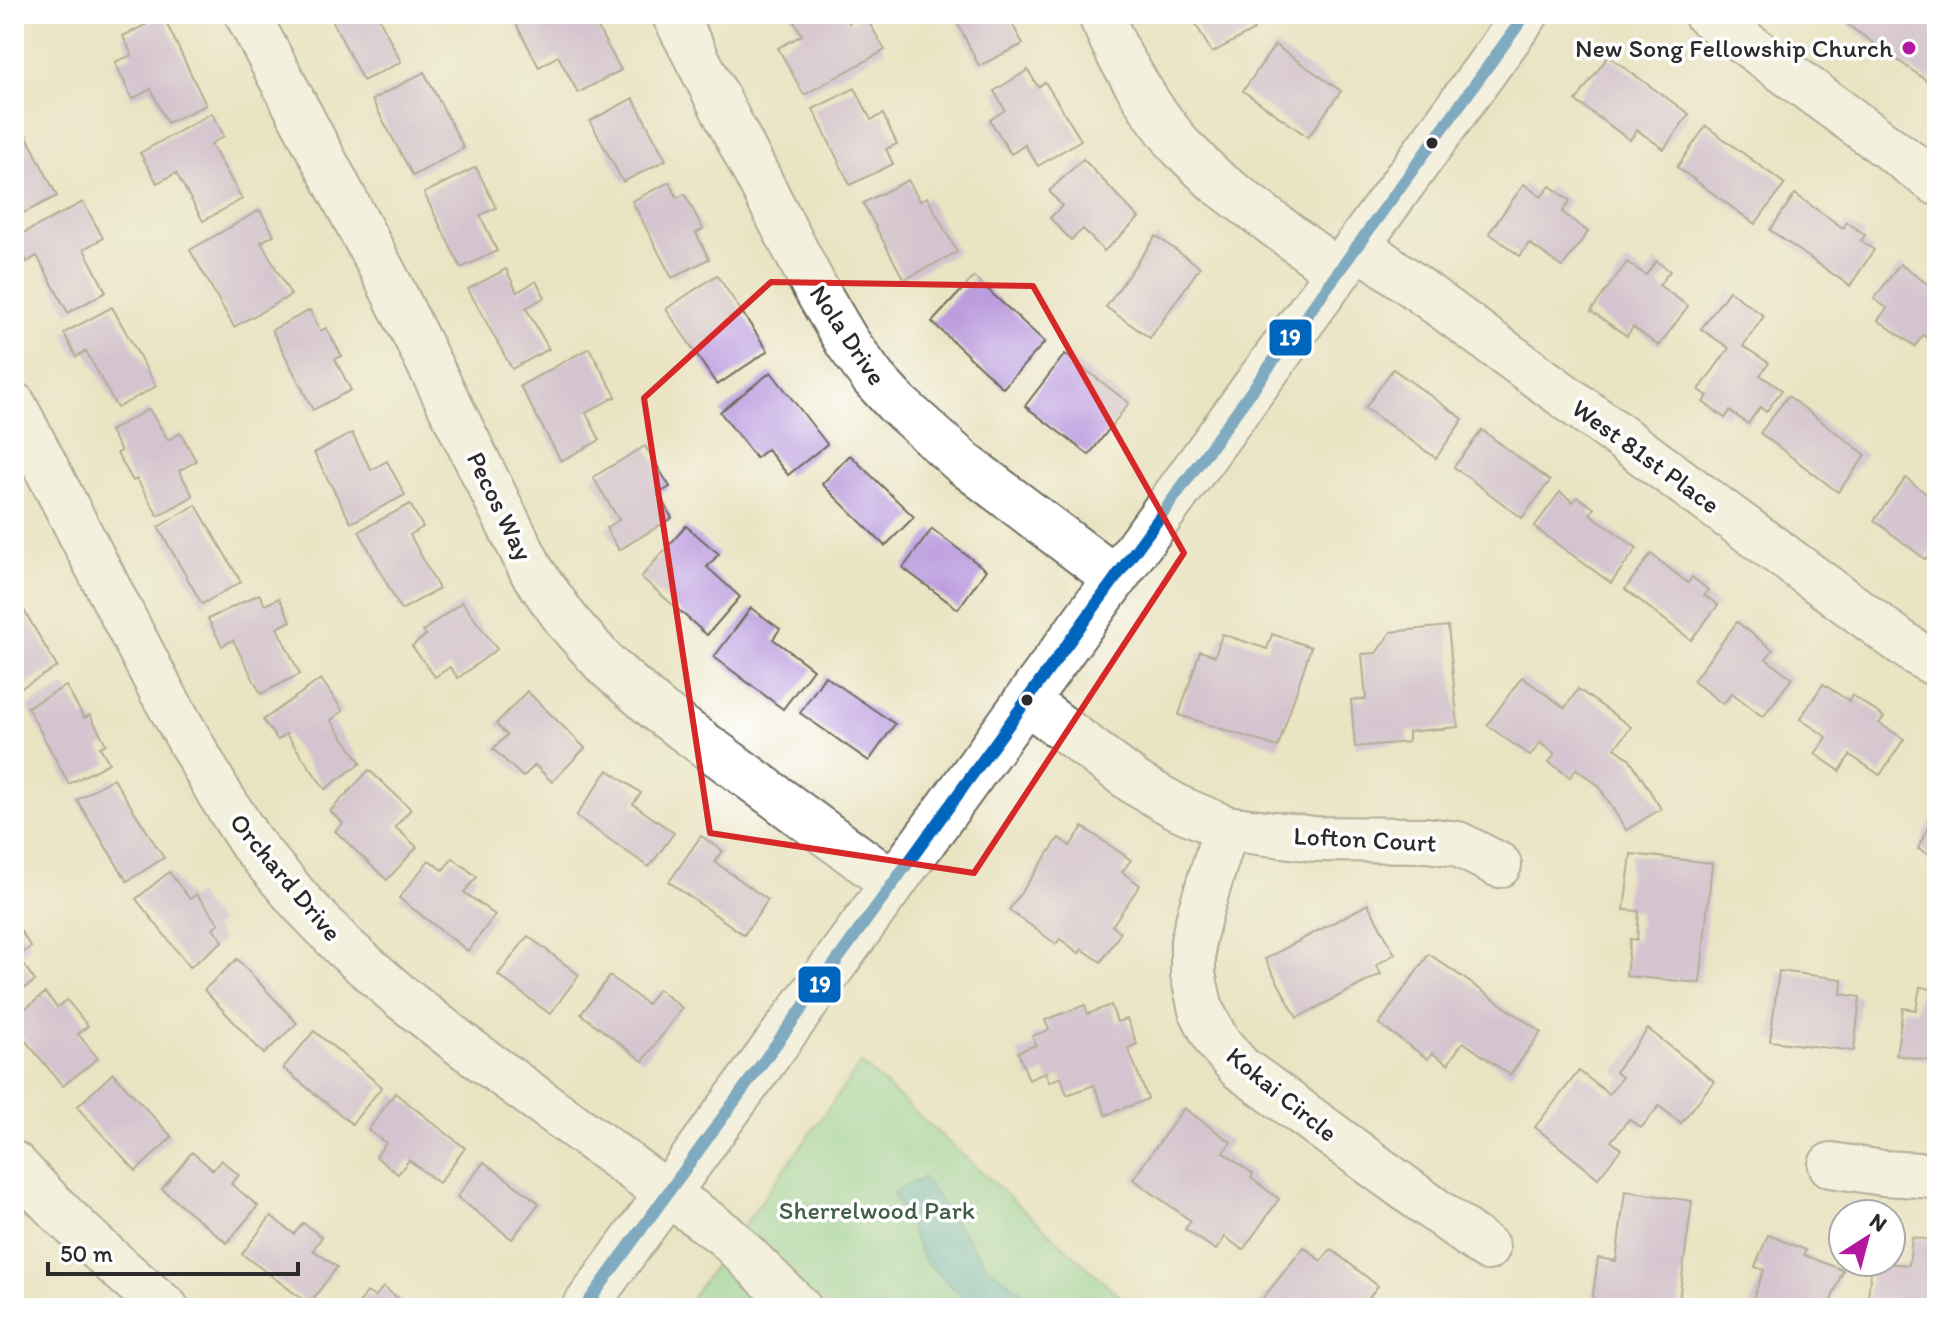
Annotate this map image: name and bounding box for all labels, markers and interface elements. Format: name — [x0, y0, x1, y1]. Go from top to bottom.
place label: New Song Fellowship Church — [1575, 32, 1893, 64]
marker: New Song Fellowship Church — [1900, 39, 1918, 57]
unlabelled marker — [1424, 135, 1440, 151]
street label: Nola Drive — [803, 279, 893, 391]
line badge: 19 — [1268, 318, 1313, 357]
text: 19 — [1279, 324, 1301, 351]
street label: West 81st Place — [1566, 392, 1726, 520]
street label: Pecos Way — [460, 446, 540, 566]
unlabelled marker — [1019, 692, 1035, 708]
street label: Orchard Drive — [223, 806, 349, 948]
street label: Lofton Court — [1293, 819, 1438, 859]
line badge: 19 — [797, 965, 842, 1004]
text: 19 — [809, 971, 831, 998]
street label: Kokai Circle — [1220, 1040, 1344, 1148]
park label: Sherrelwood Park — [779, 1194, 975, 1226]
north arrow — [1827, 1198, 1907, 1278]
text: N — [1865, 1207, 1892, 1238]
scale bar — [48, 1226, 298, 1276]
text: 50 m — [60, 1239, 113, 1268]

